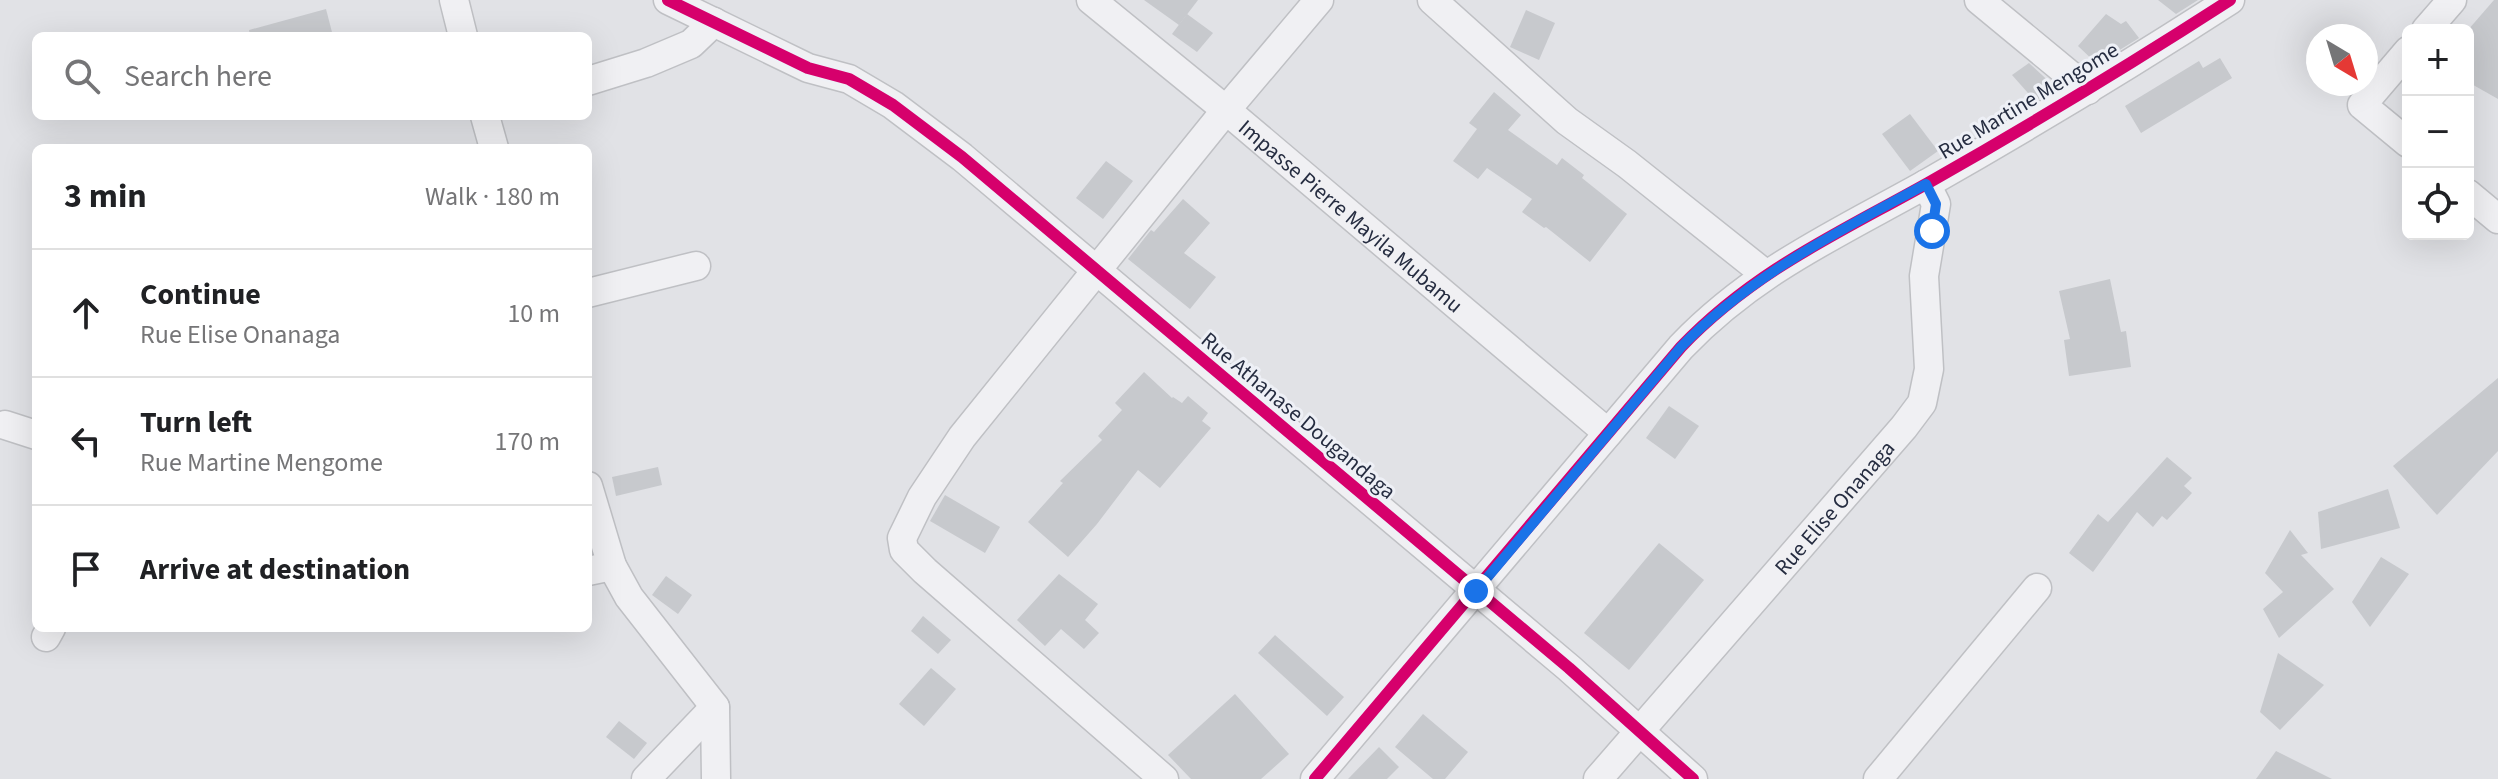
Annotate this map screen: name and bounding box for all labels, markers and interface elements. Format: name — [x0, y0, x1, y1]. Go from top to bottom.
north arrow — [2306, 24, 2378, 96]
map controls — [2402, 24, 2474, 240]
button: + — [2402, 24, 2474, 96]
search box — [32, 32, 592, 120]
street label: Rue Martine Mengome — [1932, 34, 2125, 167]
icon: search — [60, 54, 104, 98]
text: Search here — [124, 55, 272, 98]
button: − — [2402, 96, 2474, 168]
street label: Impasse Pierre Mayila Mubamu — [1231, 112, 1470, 321]
button: locate — [2402, 168, 2474, 240]
text: 3 min — [64, 172, 147, 221]
text: Walk · 180 m — [425, 178, 560, 215]
route start — [1914, 213, 1950, 249]
text: Continue — [140, 273, 261, 316]
icon: ahead — [64, 291, 108, 335]
text: 10 m — [507, 295, 560, 332]
text: Rue Elise Onanaga — [140, 316, 340, 353]
street label: Rue Athanase Dougandaga — [1194, 324, 1403, 507]
text: Turn left — [140, 401, 252, 444]
icon: left — [64, 419, 108, 463]
text: 170 m — [494, 423, 560, 460]
street label: Rue Elise Onanaga — [1767, 433, 1903, 583]
text: Rue Martine Mengome — [140, 444, 383, 481]
icon: arrive — [64, 547, 108, 591]
text: Arrive at destination — [140, 548, 410, 591]
route end — [1458, 573, 1494, 609]

